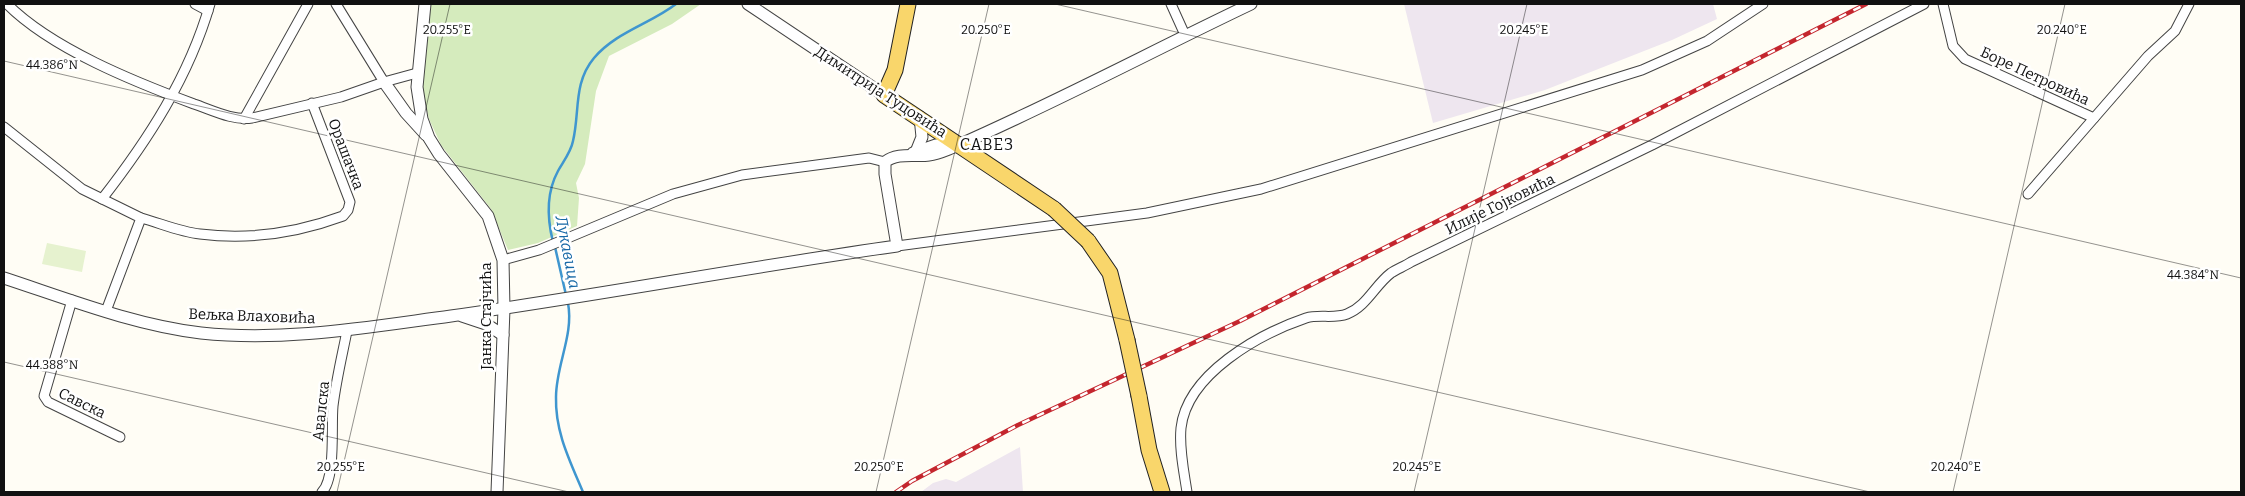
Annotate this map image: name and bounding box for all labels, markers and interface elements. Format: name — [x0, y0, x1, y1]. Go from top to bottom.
text: 20.255°E — [423, 23, 471, 37]
text: 20.250°E — [961, 23, 1011, 37]
text: 20.245°E — [1500, 23, 1548, 37]
text: 20.240°E — [2037, 23, 2087, 37]
street label: Димитрија Туцовића — [812, 43, 950, 141]
street label: Боре Петровића — [1978, 43, 2092, 109]
text: 44.386°N — [26, 58, 79, 72]
street label: Орашачка — [324, 116, 368, 192]
district label: САВЕЗ — [960, 135, 1014, 154]
street label: Илије Гојковића — [1442, 170, 1558, 238]
water label: Лукавица — [551, 213, 584, 290]
street label: Јанка Стајчића — [477, 262, 495, 371]
text: 44.384°N — [2167, 268, 2219, 282]
street label: Вељка Влаховића — [188, 305, 316, 327]
text: 44.388°N — [26, 358, 79, 372]
street label: Авалска — [309, 380, 333, 442]
street label: Савска — [56, 384, 108, 422]
text: 20.255°E — [317, 460, 365, 474]
text: 20.250°E — [854, 460, 904, 474]
text: 20.245°E — [1393, 460, 1441, 474]
text: 20.240°E — [1931, 460, 1981, 474]

